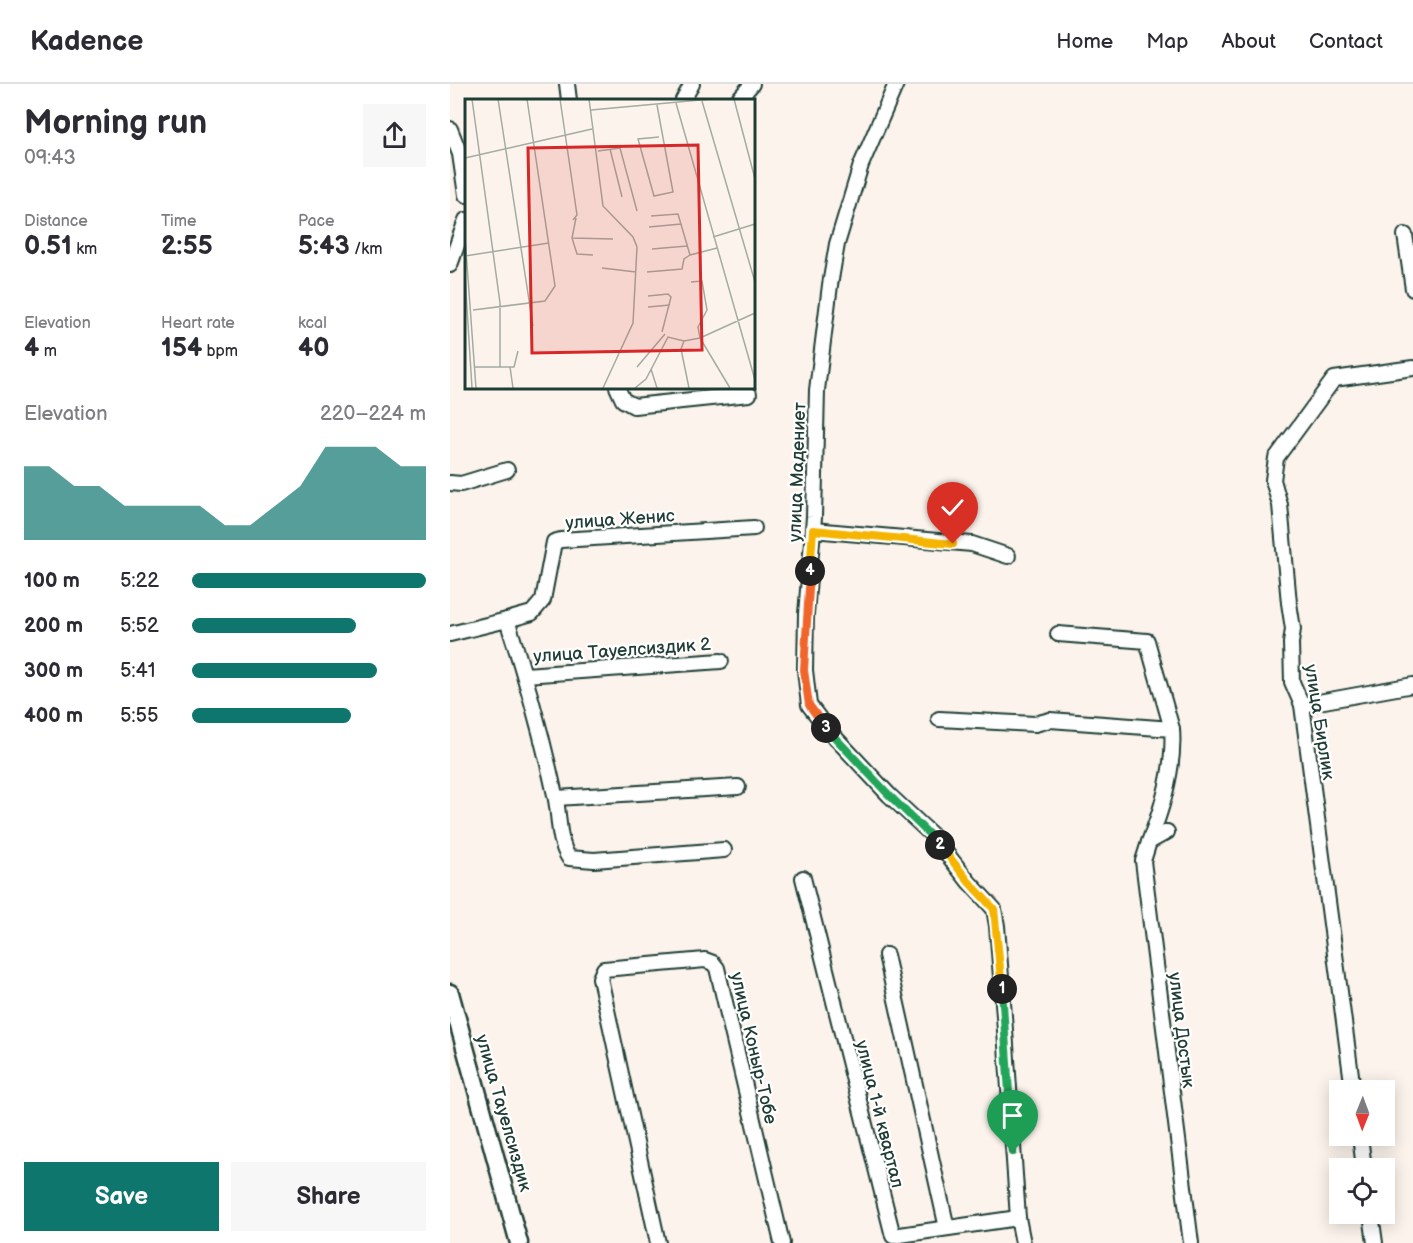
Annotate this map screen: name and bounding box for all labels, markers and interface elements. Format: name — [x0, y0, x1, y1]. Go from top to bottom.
text: Kadence — [30, 25, 143, 58]
text: Home — [1056, 29, 1113, 54]
text: Map — [1146, 29, 1188, 54]
text: About — [1221, 29, 1276, 54]
text: Contact — [1309, 29, 1383, 54]
inset map — [465, 99, 754, 388]
text: Morning run — [24, 103, 207, 143]
button: share — [363, 104, 426, 167]
text: 09:43 — [24, 146, 76, 170]
text: Distance — [24, 212, 88, 231]
text: Time — [161, 212, 196, 231]
text: Pace — [298, 212, 334, 231]
text: 0.51 — [24, 231, 72, 262]
text: 2:55 — [161, 231, 213, 262]
text: 5:43 — [298, 231, 350, 262]
text: km — [72, 240, 97, 259]
text: /km — [350, 240, 382, 259]
text: Elevation — [24, 314, 91, 333]
text: Heart rate — [161, 314, 235, 333]
text: kcal — [298, 314, 327, 333]
text: 4 — [24, 333, 39, 364]
text: 154 — [161, 333, 202, 364]
text: 40 — [298, 333, 330, 364]
text: m — [39, 342, 57, 361]
text: bpm — [202, 342, 238, 361]
street label: улица Мадениет — [785, 401, 810, 542]
text: Elevation — [24, 402, 107, 426]
text: 220–224 m — [320, 402, 426, 426]
pin — [927, 482, 978, 544]
icon: check — [936, 491, 969, 524]
street label: улица Женис — [565, 505, 676, 534]
pin: 4 — [795, 556, 825, 586]
text: 4 — [805, 561, 815, 580]
text: 100 m — [24, 569, 80, 593]
text: 5:22 — [120, 569, 159, 593]
text: 200 m — [24, 614, 83, 638]
text: 5:52 — [120, 614, 159, 638]
street label: улица Тауелсиздик 2 — [533, 634, 712, 667]
text: 300 m — [24, 659, 83, 683]
text: 5:41 — [120, 659, 155, 683]
street label: улица Бирлик — [1300, 663, 1339, 782]
text: 400 m — [24, 704, 83, 728]
text: 5:55 — [120, 704, 158, 728]
pin: 3 — [811, 713, 841, 743]
text: 3 — [821, 718, 831, 737]
pin: 2 — [925, 830, 955, 860]
text: 2 — [935, 835, 945, 854]
street label: улица Коныр-Тобе — [726, 970, 781, 1126]
street label: улица Достык — [1164, 971, 1199, 1090]
pin: 1 — [987, 974, 1017, 1004]
text: 1 — [999, 979, 1005, 998]
street label: улица Тауелсиздик — [471, 1032, 536, 1194]
street label: улица 1-й квартал — [851, 1038, 908, 1190]
north arrow — [1329, 1080, 1395, 1146]
map controls — [1329, 1080, 1395, 1224]
pin — [987, 1090, 1038, 1152]
icon: arrive — [996, 1099, 1029, 1132]
button: locate — [1329, 1158, 1395, 1224]
button: Save — [24, 1162, 219, 1231]
button: Share — [231, 1162, 426, 1231]

